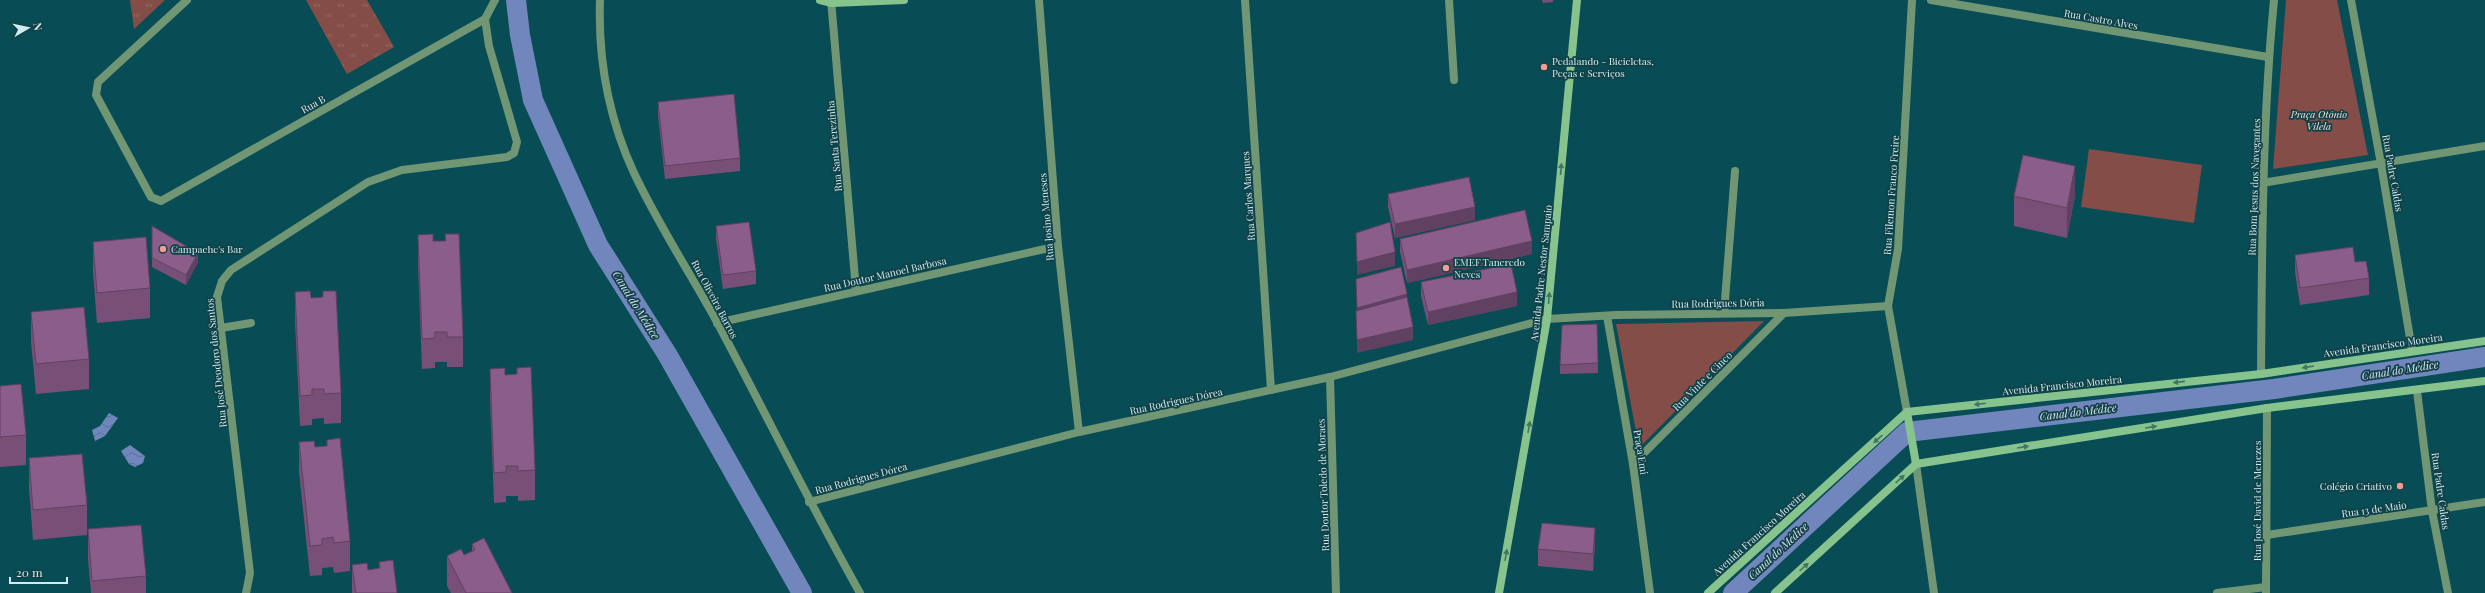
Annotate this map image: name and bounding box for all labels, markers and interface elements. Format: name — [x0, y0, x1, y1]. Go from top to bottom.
street label: Rua Castro Alves — [2063, 6, 2139, 32]
north arrow — [8, 8, 48, 48]
text: N — [30, 21, 46, 32]
place label: Pedalando - Bicicletas, Peças e Serviços — [1552, 54, 1654, 80]
marker: Pedalando - Bicicletas, Peças e Serviços — [1539, 62, 1549, 72]
street label: Rua B — [298, 92, 328, 116]
street label: Rua Santa Terezinha — [823, 100, 845, 192]
park label: Praça Otônio Vilela — [2290, 107, 2347, 133]
street label: Rua Bom Jesus dos Navegantes — [2245, 118, 2263, 256]
street label: Rua Padre Caldas — [2379, 133, 2407, 213]
street label: Rua Filemon Franco Freire — [1880, 135, 1902, 255]
street label: Rua Carlos Marques — [1238, 151, 1258, 241]
one-way arrow — [1558, 163, 1565, 175]
street label: Rua Josino Meneses — [1035, 172, 1057, 262]
street label: Avenida Padre Nestor Sampaio — [1527, 204, 1555, 343]
place label: Campache's Bar — [171, 242, 243, 256]
marker: Campache's Bar — [158, 244, 168, 254]
street label: Rua Doutor Manoel Barbosa — [822, 253, 948, 295]
place label: EMEF Tancredo Neves — [1454, 255, 1526, 281]
street label: Rua Oliveira Barros — [688, 257, 742, 341]
marker: EMEF Tancredo Neves — [1441, 263, 1451, 273]
water label: Canal do Médice — [610, 268, 663, 342]
one-way arrow — [1546, 292, 1553, 304]
street label: Rua Rodrigues Dória — [1671, 295, 1765, 311]
street label: Rua José Deodoro dos Santos — [202, 298, 230, 428]
street label: Avenida Francisco Moreira — [2322, 330, 2443, 360]
street label: Rua Vinte e Cinco — [1669, 348, 1735, 414]
water label: Canal do Médice — [2360, 356, 2440, 383]
one-way arrow — [2302, 364, 2314, 370]
street label: Avenida Francisco Moreira — [2001, 372, 2122, 398]
one-way arrow — [2173, 379, 2185, 386]
street label: Rua Rodrigues Dórea — [1128, 384, 1224, 418]
water label: Canal do Médice — [2039, 399, 2118, 424]
one-way arrow — [1974, 401, 1986, 407]
street label: Rua Doutor Toledo de Moraes — [1314, 418, 1332, 552]
one-way arrow — [1526, 420, 1532, 433]
one-way arrow — [2145, 424, 2157, 430]
street label: Praça Emi — [1631, 428, 1651, 476]
one-way arrow — [1873, 434, 1883, 443]
street label: Rua José David de Menezes — [2250, 441, 2264, 561]
one-way arrow — [2017, 444, 2029, 450]
street label: Rua Padre Caldas — [2429, 451, 2453, 531]
street label: Rua Rodrigues Dórea — [813, 459, 909, 497]
one-way arrow — [1895, 475, 1905, 484]
place label: Colégio Criativo — [2320, 479, 2393, 493]
marker: Colégio Criativo — [2395, 481, 2405, 491]
street label: Avenida Francisco Moreira — [1709, 488, 1808, 579]
street label: Rua 13 de Maio — [2341, 497, 2408, 520]
water label: Canal do Médice — [1744, 519, 1811, 583]
one-way arrow — [1503, 548, 1509, 561]
scale bar — [10, 559, 67, 585]
one-way arrow — [1799, 562, 1809, 571]
text: 20 m — [16, 564, 43, 580]

